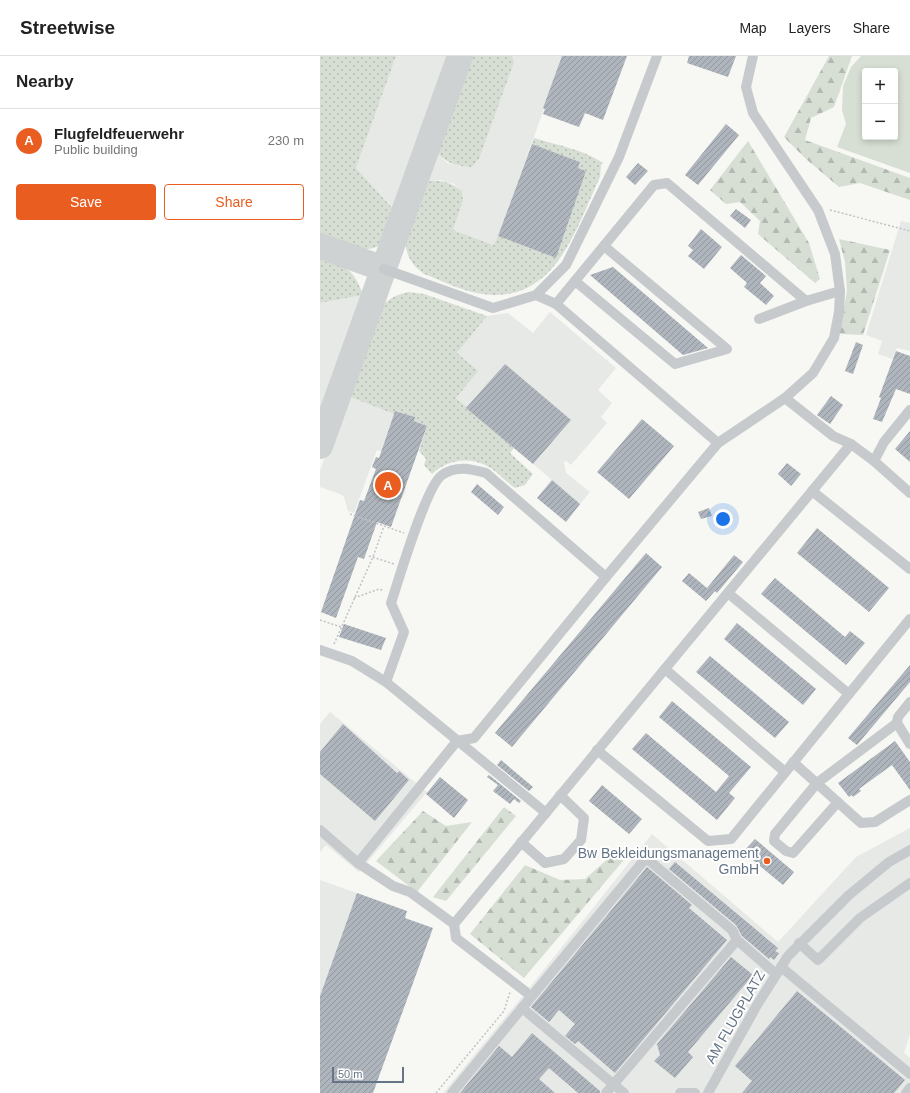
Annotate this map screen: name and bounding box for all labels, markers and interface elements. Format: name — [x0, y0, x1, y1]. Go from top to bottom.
text: Streetwise — [20, 17, 115, 38]
text: Map — [739, 20, 767, 36]
text: Layers — [789, 20, 831, 36]
text: Share — [853, 20, 890, 36]
map controls — [862, 68, 898, 140]
button: + — [862, 68, 898, 104]
text: Nearby — [16, 72, 74, 91]
button: − — [862, 104, 898, 140]
text: Flugfeldfeuerwehr — [54, 125, 184, 142]
text: A — [24, 133, 34, 148]
text: 230 m — [268, 133, 304, 148]
text: Public building — [54, 142, 138, 157]
button: Save — [16, 184, 156, 220]
button: Share — [164, 184, 304, 220]
pin: A — [375, 470, 401, 500]
your location — [713, 509, 733, 529]
place label: Bw Bekleidungsmanagement GmbH — [578, 845, 759, 877]
marker: Bw Bekleidungsmanagement GmbH — [762, 856, 772, 866]
street label: AM FLUGPLATZ — [702, 967, 768, 1066]
scale bar — [332, 1065, 404, 1084]
text: 50 m — [338, 1068, 362, 1080]

